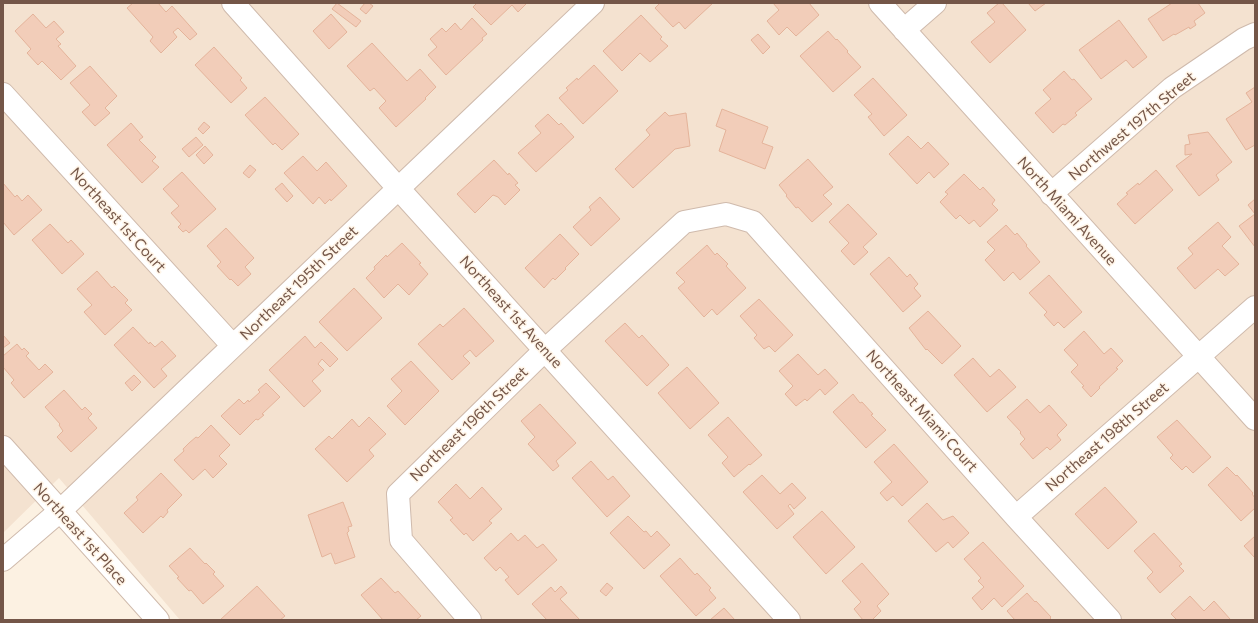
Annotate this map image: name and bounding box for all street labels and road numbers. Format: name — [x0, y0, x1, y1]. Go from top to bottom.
street label: Northwest 197th Street — [1064, 67, 1198, 183]
street label: North Miami Avenue — [1014, 152, 1121, 268]
street label: Northeast 1st Court — [67, 163, 170, 275]
street label: Northeast 195th Street — [236, 221, 361, 343]
street label: Northeast 1st Avenue — [457, 252, 567, 371]
street label: Northeast Miami Court — [863, 346, 982, 475]
street label: Northeast 196th Street — [406, 362, 531, 484]
street label: Northeast 198th Street — [1041, 378, 1172, 495]
street label: Northeast 1st Place — [30, 479, 131, 588]

